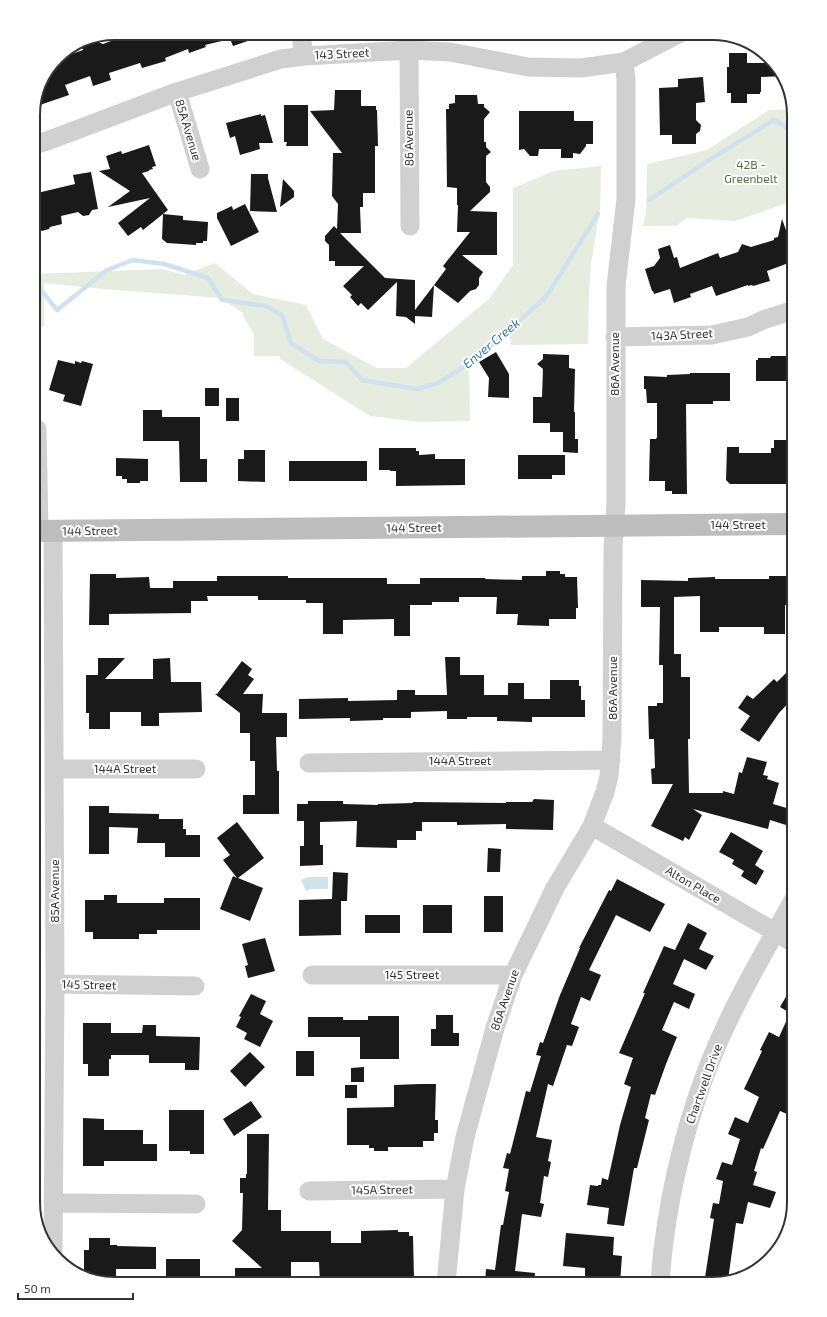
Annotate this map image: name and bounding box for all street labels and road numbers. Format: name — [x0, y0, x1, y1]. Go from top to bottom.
street label: 143 Street — [314, 45, 370, 61]
street label: 85A Avenue — [173, 97, 205, 162]
street label: 86 Avenue — [401, 110, 415, 167]
street label: 143A Street — [651, 325, 714, 343]
street label: 86A Avenue — [607, 332, 621, 396]
street label: 144 Street — [710, 517, 766, 531]
street label: 144 Street — [386, 520, 442, 534]
street label: 144 Street — [62, 523, 118, 537]
street label: 86A Avenue — [605, 656, 619, 720]
street label: 144A Street — [429, 753, 492, 767]
street label: 144A Street — [94, 761, 157, 775]
street label: 85A Avenue — [47, 859, 61, 923]
street label: Alton Place — [663, 863, 724, 906]
street label: 145 Street — [385, 967, 440, 981]
street label: 86A Avenue — [487, 967, 521, 1032]
street label: 145 Street — [62, 977, 117, 991]
street label: Chartwell Drive — [682, 1042, 724, 1126]
street label: 145A Street — [351, 1181, 413, 1197]

